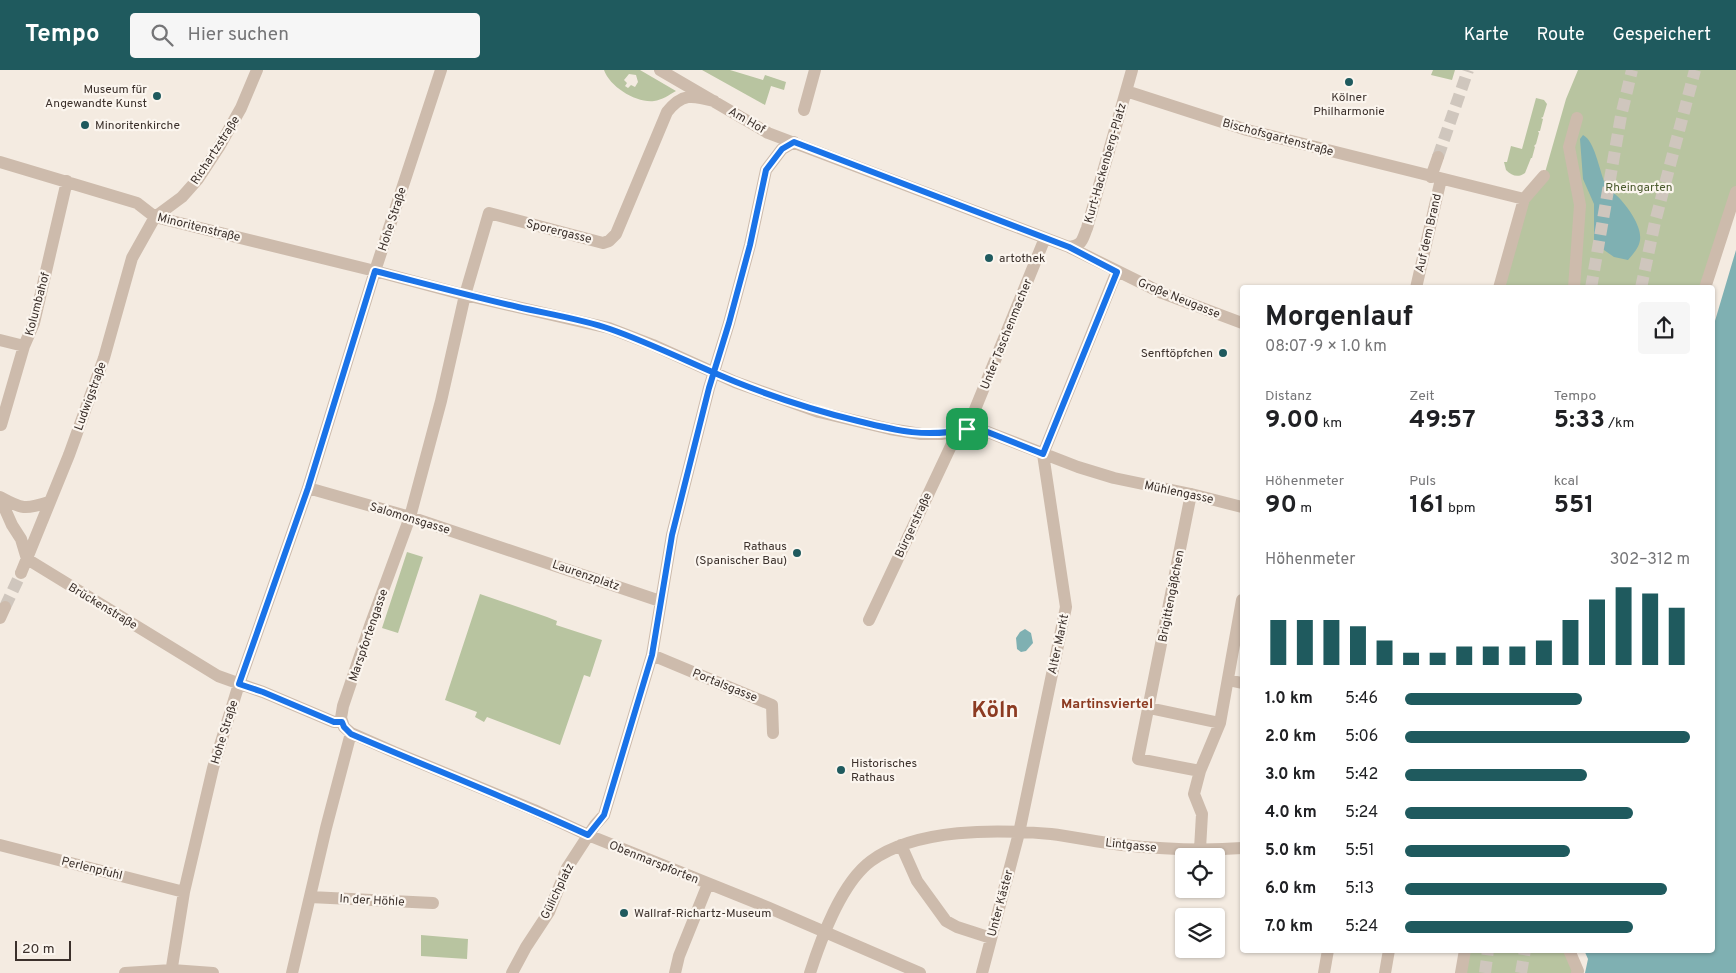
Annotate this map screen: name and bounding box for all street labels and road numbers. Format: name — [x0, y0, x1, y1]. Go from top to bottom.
street label: Kurt-Hackenberg-Platz — [1081, 101, 1131, 225]
street label: Am Hof — [725, 104, 768, 138]
street label: Richartzstraße — [188, 113, 244, 188]
street label: Bischofsgartenstraße — [1220, 115, 1335, 161]
street label: Hohe Straße — [375, 185, 411, 253]
street label: Auf dem Brand — [1412, 192, 1446, 274]
street label: Minoritenstraße — [156, 210, 242, 246]
street label: Sporergasse — [524, 216, 593, 248]
street label: Kolumbahof — [22, 271, 54, 338]
street label: Große Neugasse — [1135, 275, 1222, 323]
street label: Unter Taschenmacher — [977, 276, 1037, 392]
street label: Ludwigstraße — [71, 360, 111, 433]
street label: Mühlengasse — [1143, 478, 1215, 508]
street label: Bürgerstraße — [892, 490, 936, 561]
street label: Salomonsgasse — [368, 499, 452, 539]
street label: Brigittengäßchen — [1155, 549, 1189, 644]
street label: Laurenzplatz — [550, 557, 621, 595]
street label: Brückenstraße — [65, 580, 140, 634]
street label: Marspfortengasse — [346, 587, 392, 684]
street label: Alter Markt — [1045, 613, 1073, 676]
street label: Portalsgasse — [690, 666, 760, 706]
street label: Hohe Straße — [208, 698, 242, 766]
street label: Lintgasse — [1104, 835, 1157, 857]
street label: Obenmarspforten — [606, 838, 701, 888]
street label: Perlenpfuhl — [60, 854, 124, 884]
street label: Gülichplatz — [537, 861, 578, 922]
street label: Unter Käster — [984, 868, 1018, 938]
street label: In der Höhle — [339, 891, 405, 911]

